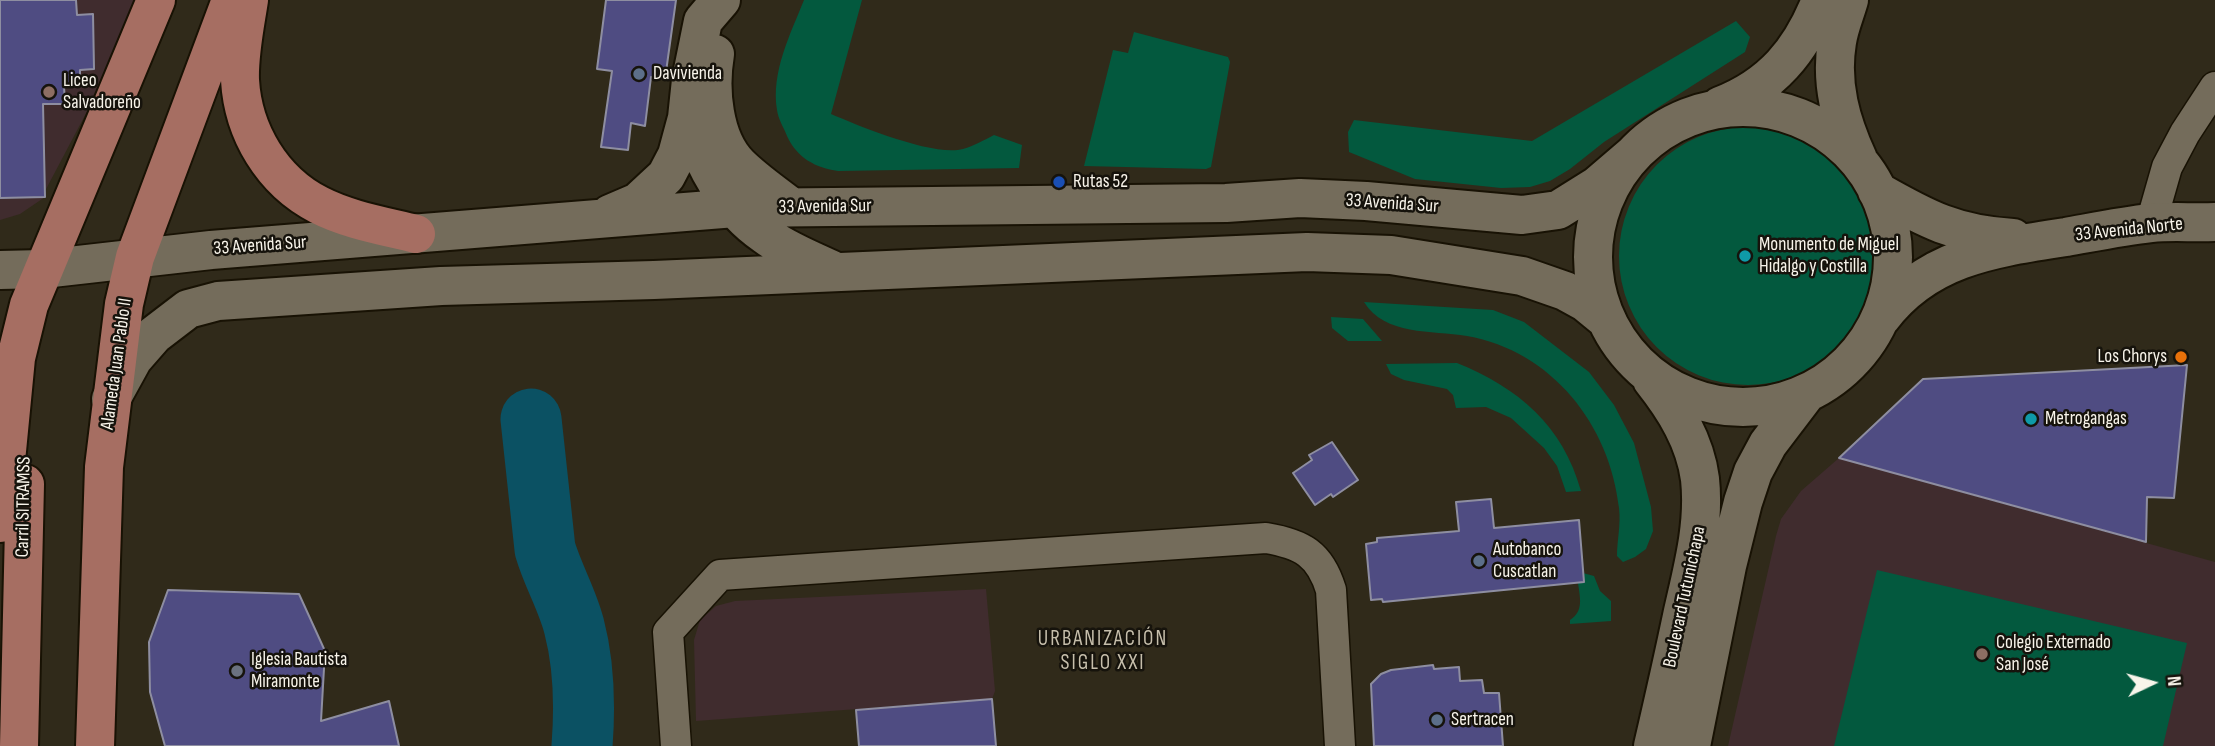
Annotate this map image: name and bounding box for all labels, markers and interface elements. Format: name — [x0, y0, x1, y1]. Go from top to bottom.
place label: Davivienda — [653, 63, 722, 85]
marker: Davivienda — [631, 66, 647, 82]
place label: Liceo Salvadoreño — [63, 70, 141, 114]
marker: Liceo Salvadoreño — [41, 84, 57, 100]
place label: Rutas 52 — [1073, 171, 1128, 193]
marker: Rutas 52 — [1051, 174, 1067, 190]
street label: 33 Avenida Sur — [1345, 189, 1439, 219]
street label: 33 Avenida Sur — [778, 195, 872, 219]
street label: 33 Avenida Norte — [2074, 213, 2184, 247]
street label: 33 Avenida Sur — [213, 231, 307, 261]
place label: Monumento de Miguel Hidalgo y Costilla — [1759, 234, 1899, 278]
marker: Monumento de Miguel Hidalgo y Costilla — [1737, 248, 1753, 264]
street label: Alameda Juan Pablo II — [96, 297, 138, 431]
place label: Los Chorys — [2097, 346, 2167, 368]
marker: Los Chorys — [2173, 349, 2189, 365]
place label: Metrogangas — [2045, 408, 2127, 430]
marker: Metrogangas — [2023, 411, 2039, 427]
street label: Carril SITRAMSS — [12, 456, 36, 558]
street label: Boulevard Tutunichapa — [1659, 524, 1711, 670]
place label: Autobanco Cuscatlan — [1493, 539, 1561, 583]
marker: Autobanco Cuscatlan — [1471, 553, 1487, 569]
district label: URBANIZACIÓN SIGLO XXI — [1039, 627, 1167, 677]
place label: Colegio Externado San José — [1996, 632, 2111, 676]
marker: Colegio Externado San José — [1974, 646, 1990, 662]
north arrow — [2117, 648, 2187, 718]
place label: Iglesia Bautista Miramonte — [251, 649, 347, 693]
marker: Iglesia Bautista Miramonte — [229, 663, 245, 679]
text: N — [2162, 675, 2185, 687]
place label: Sertracen — [1451, 709, 1514, 731]
marker: Sertracen — [1429, 712, 1445, 728]

